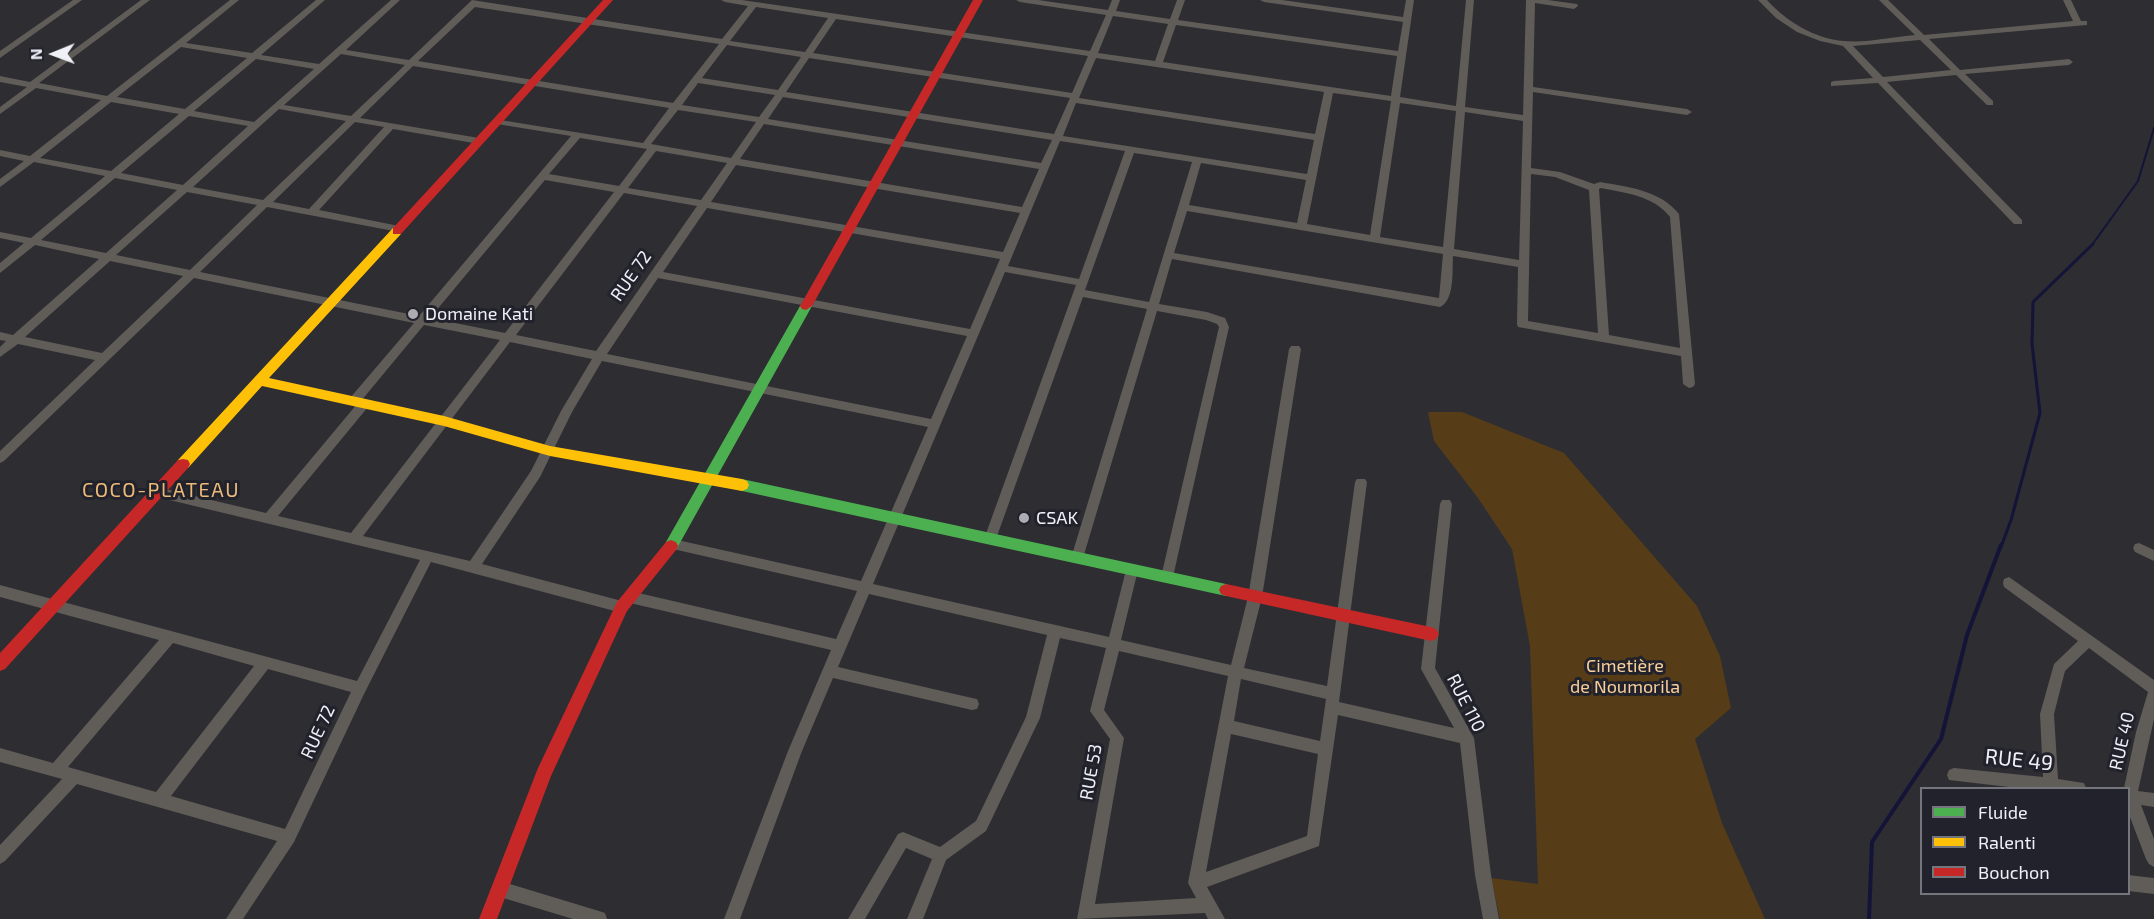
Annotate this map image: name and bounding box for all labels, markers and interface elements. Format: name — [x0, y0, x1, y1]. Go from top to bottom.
north arrow — [24, 24, 84, 84]
text: N — [26, 48, 45, 60]
street label: RUE 72 — [606, 247, 656, 305]
place label: Domaine Kati — [425, 303, 533, 325]
marker: Domaine Kati — [406, 307, 420, 321]
district label: COCO-PLATEAU — [82, 478, 240, 502]
place label: CSAK — [1036, 507, 1078, 529]
marker: CSAK — [1017, 511, 1031, 525]
park label: Cimetière de Noumorila — [1570, 655, 1680, 698]
street label: RUE 110 — [1442, 670, 1490, 736]
street label: RUE 72 — [296, 702, 340, 762]
street label: RUE 40 — [2105, 710, 2139, 772]
street label: RUE 53 — [1075, 742, 1107, 802]
street label: RUE 49 — [1984, 744, 2054, 776]
legend — [1920, 787, 2130, 895]
text: Fluide — [1978, 801, 2028, 823]
text: Ralenti — [1978, 831, 2036, 853]
text: Bouchon — [1978, 861, 2050, 883]

